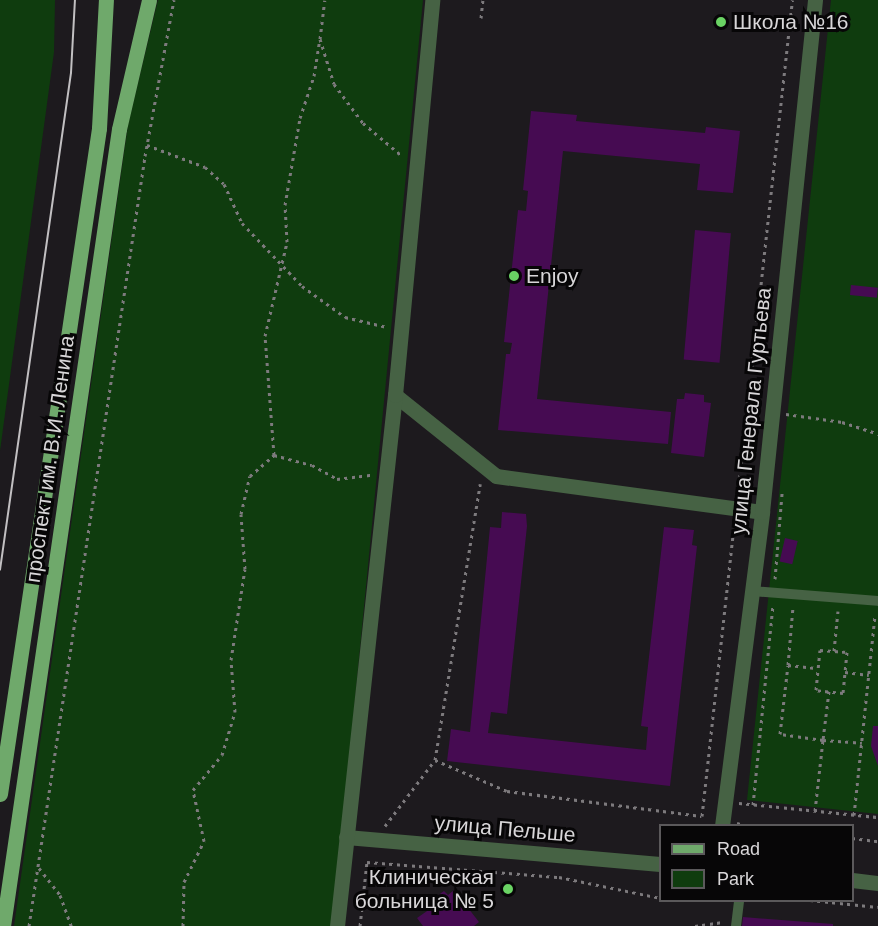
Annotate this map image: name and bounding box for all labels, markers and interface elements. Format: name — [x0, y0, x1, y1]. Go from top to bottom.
place label: Школа №16 — [733, 9, 849, 35]
marker: Школа №16 — [714, 15, 728, 29]
place label: Enjoy — [526, 263, 579, 289]
marker: Enjoy — [507, 269, 521, 283]
street label: улица Генерала Гуртьева — [726, 286, 776, 536]
street label: проспект им. В.И. Ленина — [20, 334, 80, 584]
street label: улица Пельше — [433, 810, 577, 848]
legend — [659, 824, 854, 902]
text: Road — [717, 839, 760, 859]
place label: Клиническая больница № 5 — [355, 864, 494, 914]
text: Park — [717, 869, 754, 889]
marker: Клиническая больница № 5 — [499, 880, 517, 898]

